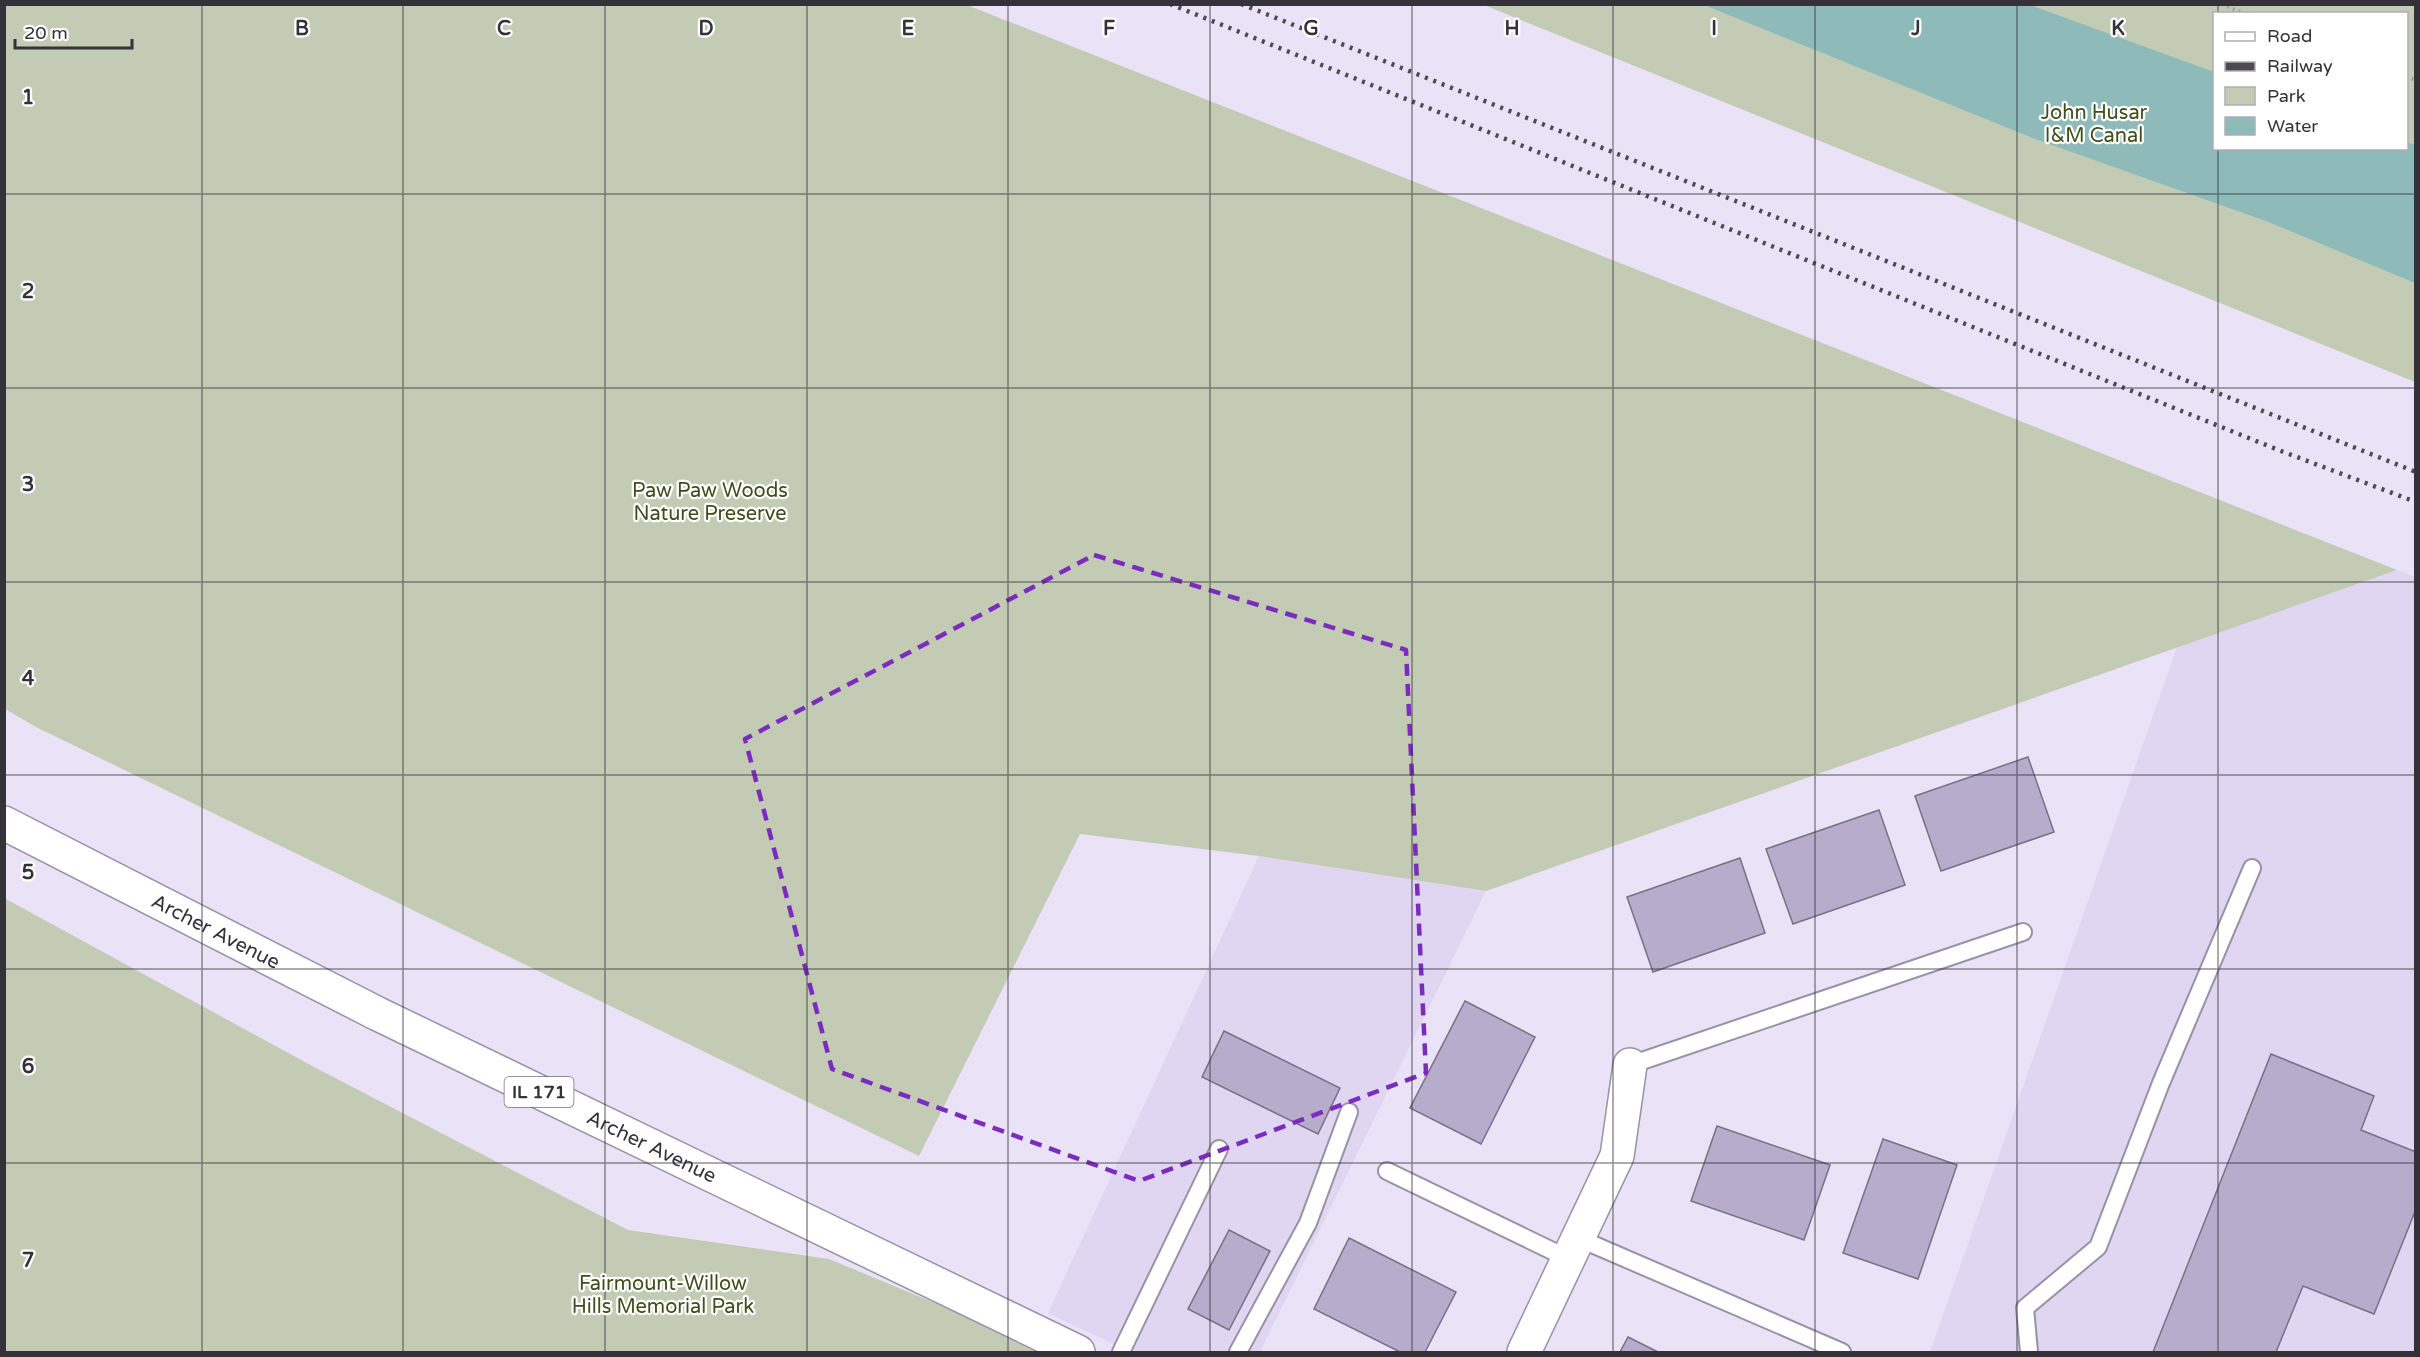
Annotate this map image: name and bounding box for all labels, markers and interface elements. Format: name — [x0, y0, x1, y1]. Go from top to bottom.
scale bar — [15, 12, 132, 50]
legend — [2213, 12, 2408, 150]
text: B — [295, 17, 309, 41]
text: C — [497, 17, 511, 41]
text: D — [698, 17, 714, 41]
text: E — [902, 17, 915, 41]
text: F — [1103, 17, 1115, 41]
text: G — [1303, 17, 1319, 41]
text: H — [1504, 17, 1520, 41]
text: I — [1711, 17, 1717, 41]
text: J — [1910, 17, 1921, 41]
text: K — [2111, 17, 2125, 41]
text: 20 m — [24, 22, 68, 44]
text: Road — [2267, 25, 2312, 47]
text: Railway — [2267, 55, 2333, 77]
text: Park — [2267, 85, 2306, 107]
text: 1 — [22, 86, 34, 110]
park label: John Husar I&M Canal — [2041, 101, 2148, 148]
text: Water — [2267, 115, 2318, 137]
text: 2 — [22, 280, 34, 304]
text: 3 — [22, 473, 34, 497]
park label: Paw Paw Woods Nature Preserve — [632, 479, 788, 526]
text: 4 — [22, 667, 35, 691]
text: 5 — [22, 861, 34, 885]
street label: Archer Avenue — [147, 889, 284, 975]
text: 6 — [22, 1055, 34, 1079]
road number: IL 171 — [504, 1077, 574, 1107]
street label: Archer Avenue — [583, 1106, 720, 1189]
text: 7 — [22, 1249, 34, 1273]
park label: Fairmount-Willow Hills Memorial Park — [572, 1272, 754, 1319]

